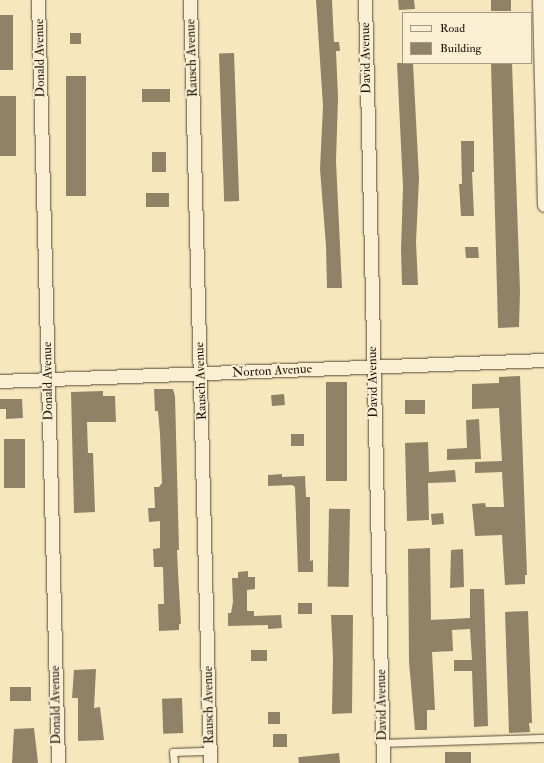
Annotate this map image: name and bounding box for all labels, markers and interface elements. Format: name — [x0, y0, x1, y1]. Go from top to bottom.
legend — [402, 12, 532, 64]
street label: Donald Avenue — [32, 18, 48, 98]
street label: Rausch Avenue — [183, 19, 201, 97]
text: Road — [440, 21, 465, 36]
street label: David Avenue — [358, 22, 374, 94]
text: Building — [440, 41, 481, 56]
street label: Donald Avenue — [40, 341, 56, 421]
street label: Rausch Avenue — [192, 342, 210, 420]
street label: David Avenue — [365, 346, 381, 418]
street label: Norton Avenue — [232, 361, 312, 381]
street label: Donald Avenue — [48, 665, 64, 745]
street label: Rausch Avenue — [201, 666, 217, 744]
street label: David Avenue — [374, 669, 390, 741]

